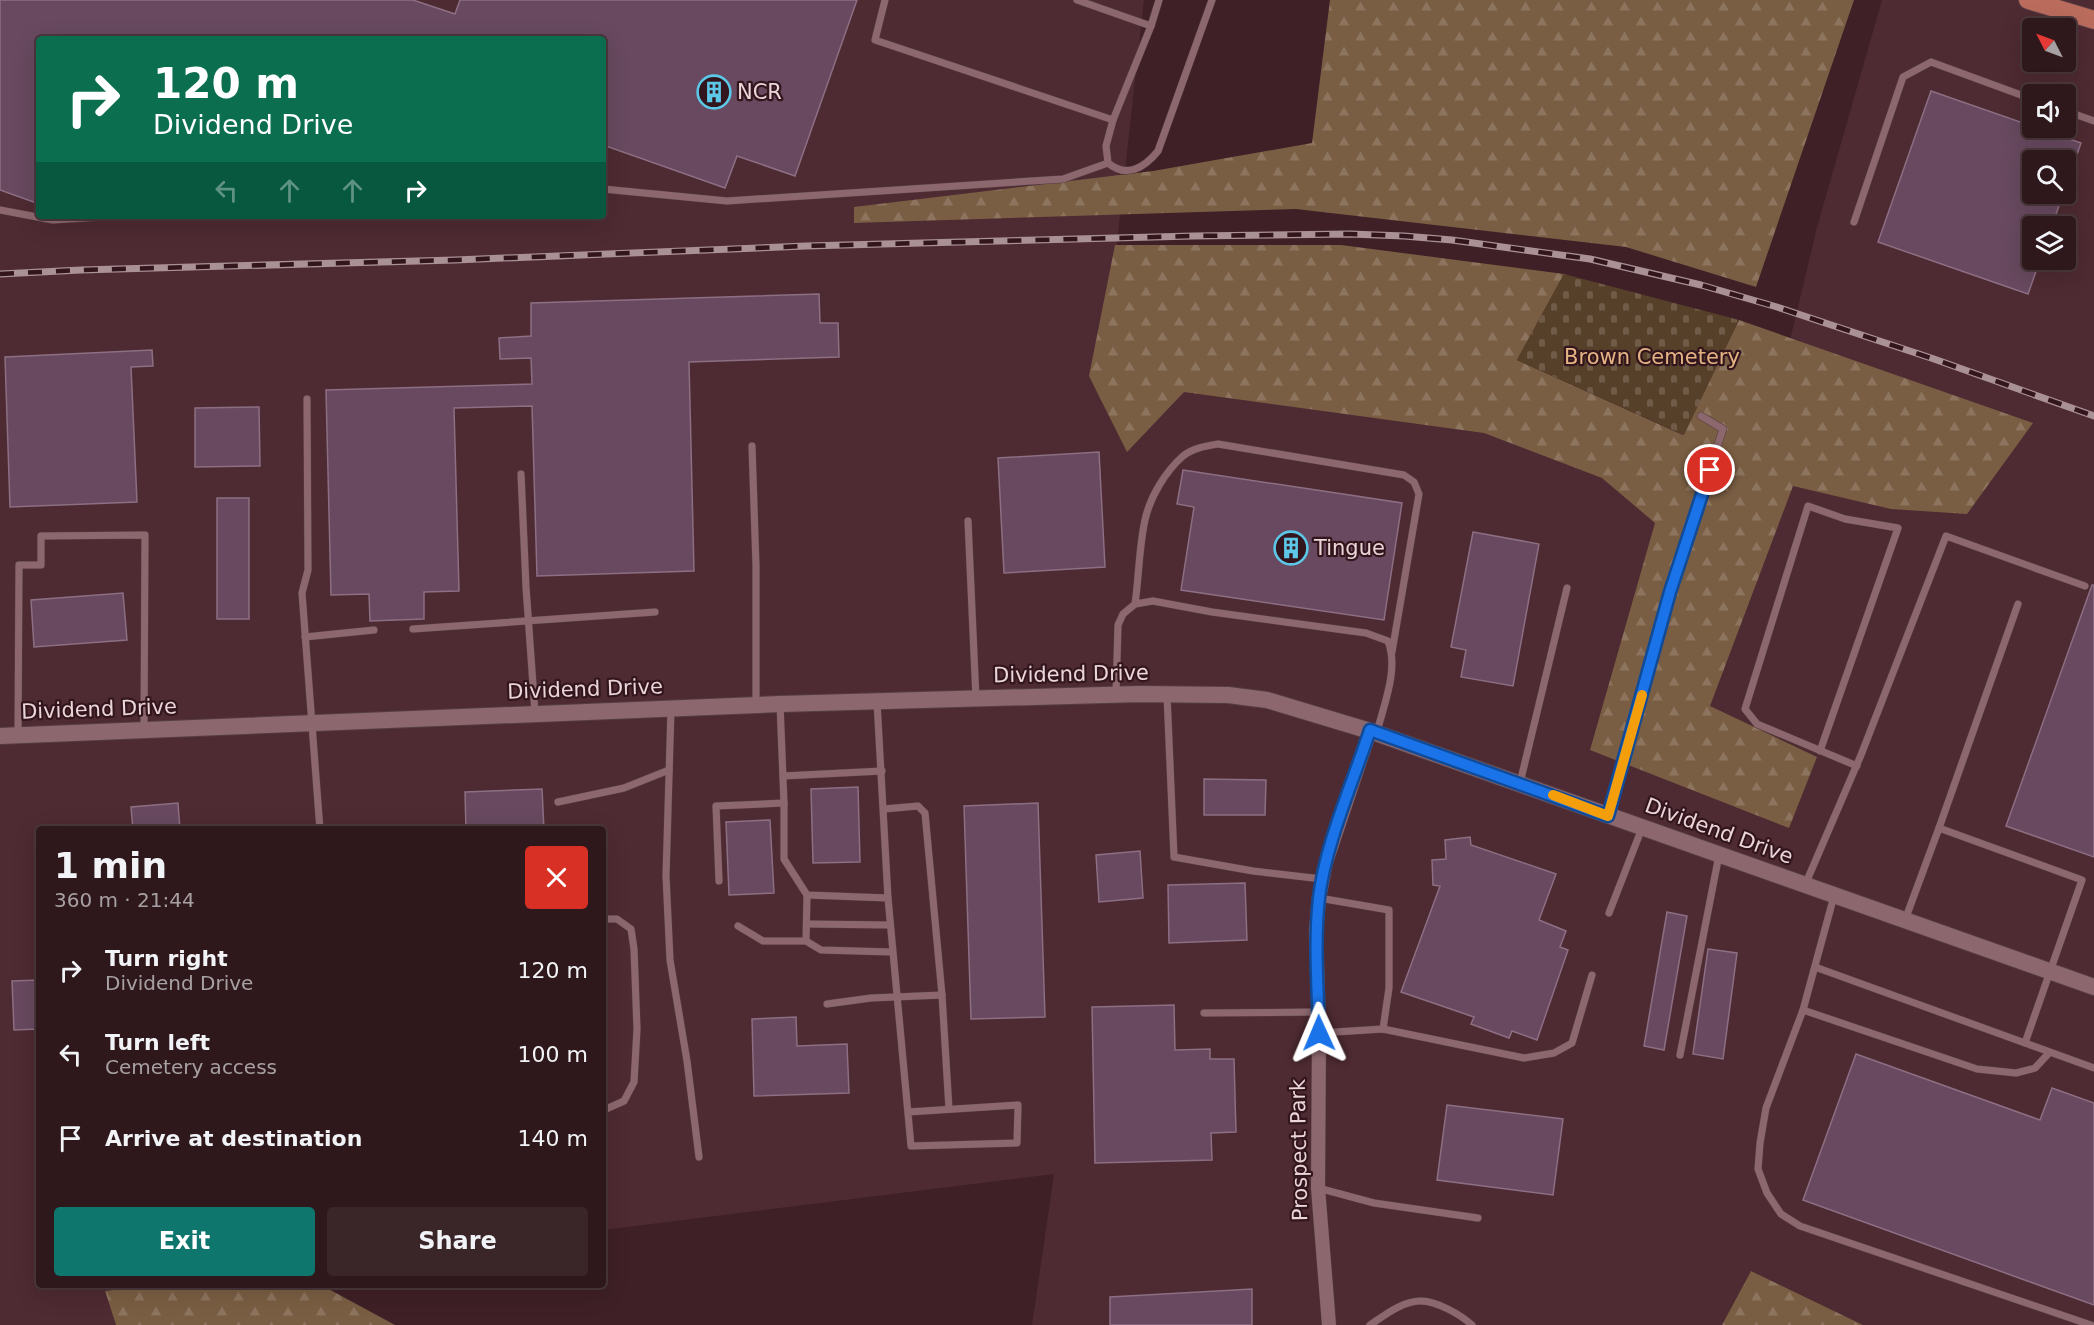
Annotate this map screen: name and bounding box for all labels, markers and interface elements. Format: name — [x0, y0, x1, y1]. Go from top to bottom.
north arrow — [2022, 18, 2076, 72]
map controls — [2022, 18, 2076, 270]
text: 120 m — [153, 59, 299, 108]
icon: right — [54, 60, 132, 138]
building icon: NCR — [696, 74, 732, 110]
place label: NCR — [737, 80, 782, 104]
button: sound — [2022, 84, 2076, 138]
text: Dividend Drive — [153, 109, 353, 140]
button: search — [2022, 150, 2076, 204]
icon: left — [210, 174, 243, 207]
icon: ahead — [273, 174, 306, 207]
icon: ahead — [336, 174, 369, 207]
icon: right — [399, 174, 432, 207]
button: layers — [2022, 216, 2076, 270]
park label: Brown Cemetery — [1564, 345, 1740, 369]
pin — [1684, 444, 1735, 495]
icon: arrive — [1693, 453, 1726, 486]
building icon: Tingue — [1273, 530, 1309, 566]
place label: Tingue — [1313, 536, 1385, 560]
street label: Dividend Drive — [993, 661, 1149, 687]
street label: Dividend Drive — [507, 674, 663, 704]
street label: Dividend Drive — [21, 694, 177, 724]
street label: Dividend Drive — [1642, 793, 1796, 869]
text: 1 min — [54, 845, 167, 886]
button: close — [525, 846, 588, 909]
text: 360 m · 21:44 — [54, 888, 195, 912]
text: Turn right — [105, 946, 228, 971]
icon: right — [54, 954, 87, 987]
text: 120 m — [518, 958, 588, 983]
text: Dividend Drive — [105, 971, 253, 995]
position arrow — [1287, 1001, 1351, 1065]
text: Turn left — [105, 1030, 210, 1055]
icon: left — [54, 1038, 87, 1071]
text: 100 m — [518, 1042, 588, 1067]
text: Cemetery access — [105, 1055, 277, 1079]
street label: Prospect Park — [1286, 1078, 1312, 1221]
icon: arrive — [54, 1122, 87, 1155]
text: Arrive at destination — [105, 1126, 362, 1151]
text: 140 m — [518, 1126, 588, 1151]
button: Exit — [54, 1207, 315, 1276]
button: Share — [327, 1207, 588, 1276]

